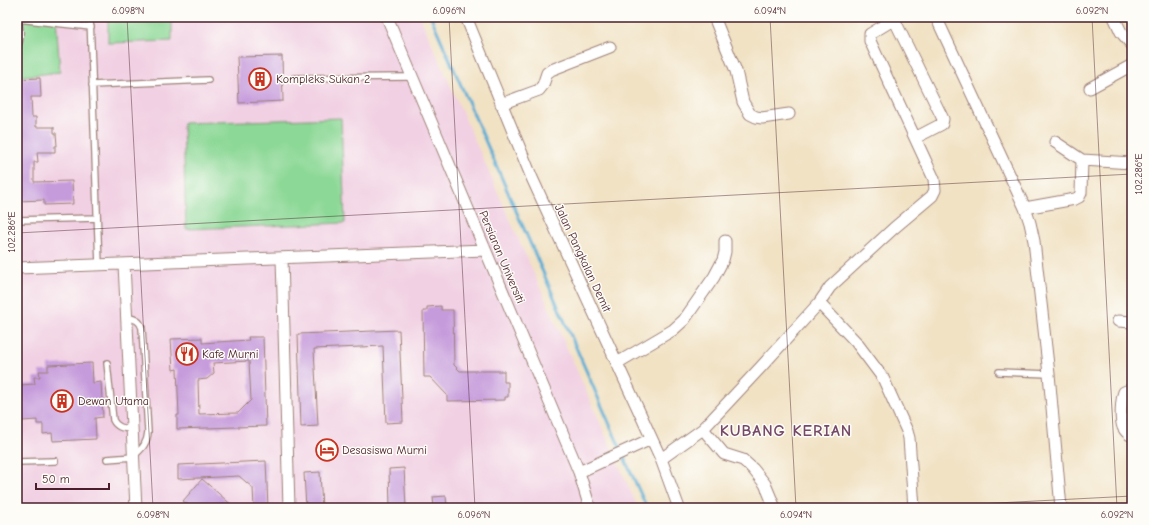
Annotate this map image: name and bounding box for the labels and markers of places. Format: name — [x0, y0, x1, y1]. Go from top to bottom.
building icon: Kompleks Sukan 2 — [247, 66, 273, 92]
place label: Kompleks Sukan 2 — [276, 72, 370, 86]
restaurant icon: Kafe Murni — [174, 341, 200, 367]
place label: Kafe Murni — [202, 347, 258, 361]
building icon: Dewan Utama — [49, 388, 75, 414]
place label: Dewan Utama — [78, 394, 149, 408]
hotel icon: Desasiswa Murni — [314, 437, 340, 463]
place label: Desasiswa Murni — [342, 443, 427, 457]

